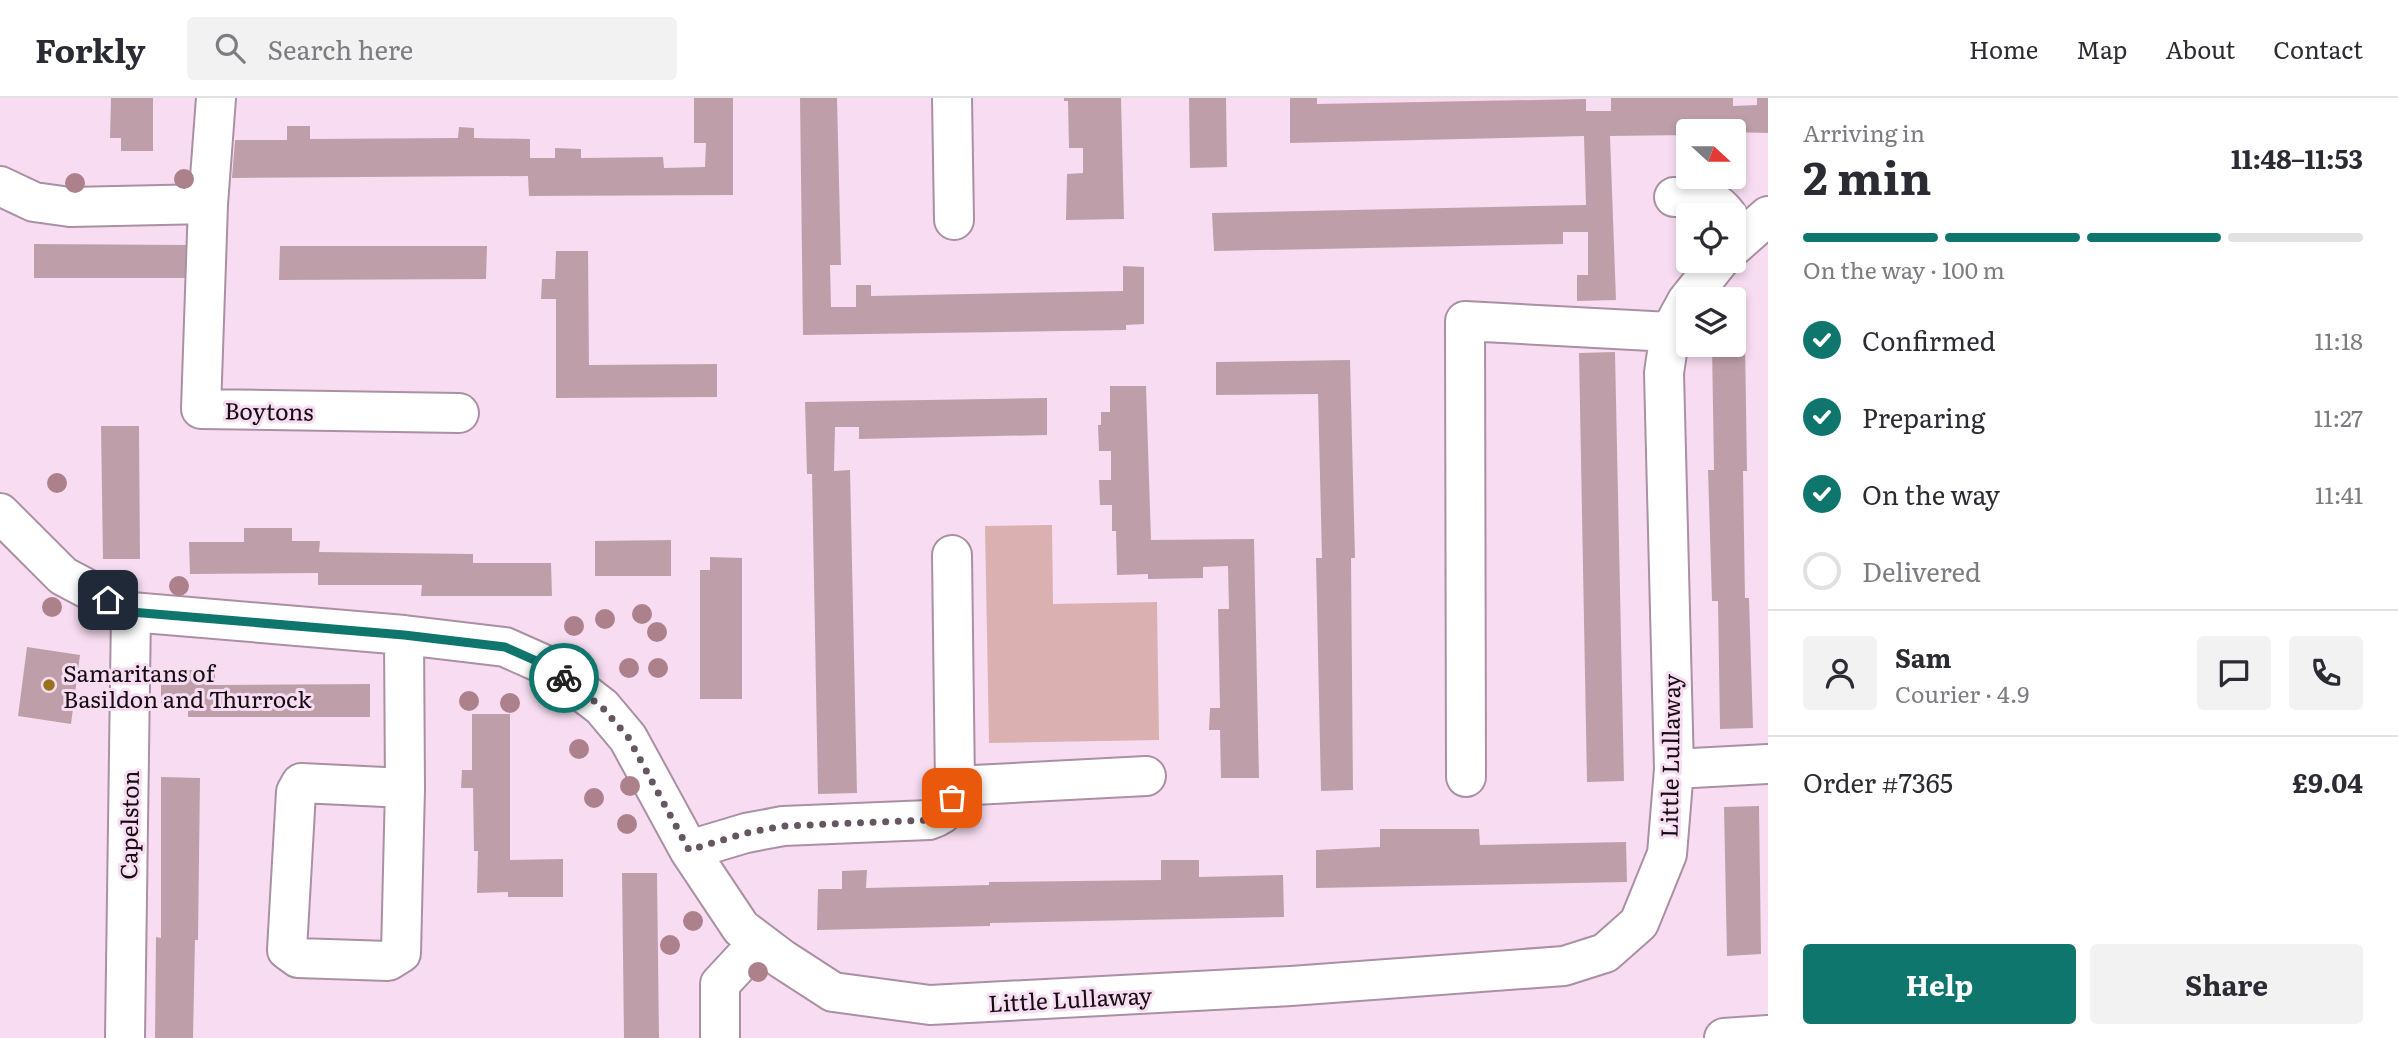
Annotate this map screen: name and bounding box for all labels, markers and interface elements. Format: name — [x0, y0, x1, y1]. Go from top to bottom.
search box — [187, 17, 677, 80]
text: Forkly — [35, 24, 145, 73]
icon: search — [211, 29, 249, 67]
text: Search here — [267, 29, 413, 68]
text: Home — [1969, 31, 2038, 66]
text: Map — [2076, 31, 2127, 66]
text: About — [2165, 31, 2235, 66]
text: Contact — [2273, 31, 2363, 66]
text: Arriving in — [1803, 115, 1925, 149]
north arrow — [1676, 119, 1746, 189]
map controls — [1676, 119, 1746, 357]
text: 11:48–11:53 — [2231, 138, 2363, 177]
text: 2 min — [1803, 141, 1932, 209]
button: locate — [1676, 203, 1746, 273]
text: On the way · 100 m — [1803, 252, 2005, 286]
button: layers — [1676, 287, 1746, 357]
text: Confirmed — [1862, 320, 1996, 359]
icon: check — [1803, 321, 1841, 359]
text: 11:18 — [2315, 323, 2363, 357]
street label: Boytons — [224, 392, 314, 428]
text: Preparing — [1862, 397, 1985, 436]
icon: check — [1803, 398, 1841, 436]
text: 11:27 — [2314, 400, 2363, 434]
text: On the way — [1862, 474, 2000, 513]
icon: check — [1803, 475, 1841, 513]
text: 11:41 — [2315, 477, 2363, 511]
text: Delivered — [1862, 551, 1981, 590]
pin — [78, 570, 138, 630]
icon: home — [89, 581, 127, 619]
button: person — [1803, 636, 1877, 710]
button: chat — [2197, 636, 2271, 710]
button: phone — [2289, 636, 2363, 710]
text: Sam — [1895, 637, 1951, 676]
courier — [529, 643, 599, 713]
place label: Samaritans of Basildon and Thurrock — [63, 655, 312, 715]
icon: bike — [545, 659, 583, 697]
street label: Little Lullaway — [1651, 673, 1687, 838]
text: Courier · 4.9 — [1895, 676, 2029, 710]
marker: Samaritans of Basildon and Thurrock — [41, 677, 57, 693]
text: Order #7365 — [1803, 762, 1953, 801]
text: £9.04 — [2292, 762, 2363, 801]
pin — [922, 768, 982, 828]
street label: Capelston — [110, 770, 146, 880]
icon: bag — [933, 779, 971, 817]
button: Help — [1803, 944, 2076, 1024]
button: Share — [2090, 944, 2363, 1024]
street label: Little Lullaway — [987, 977, 1153, 1019]

